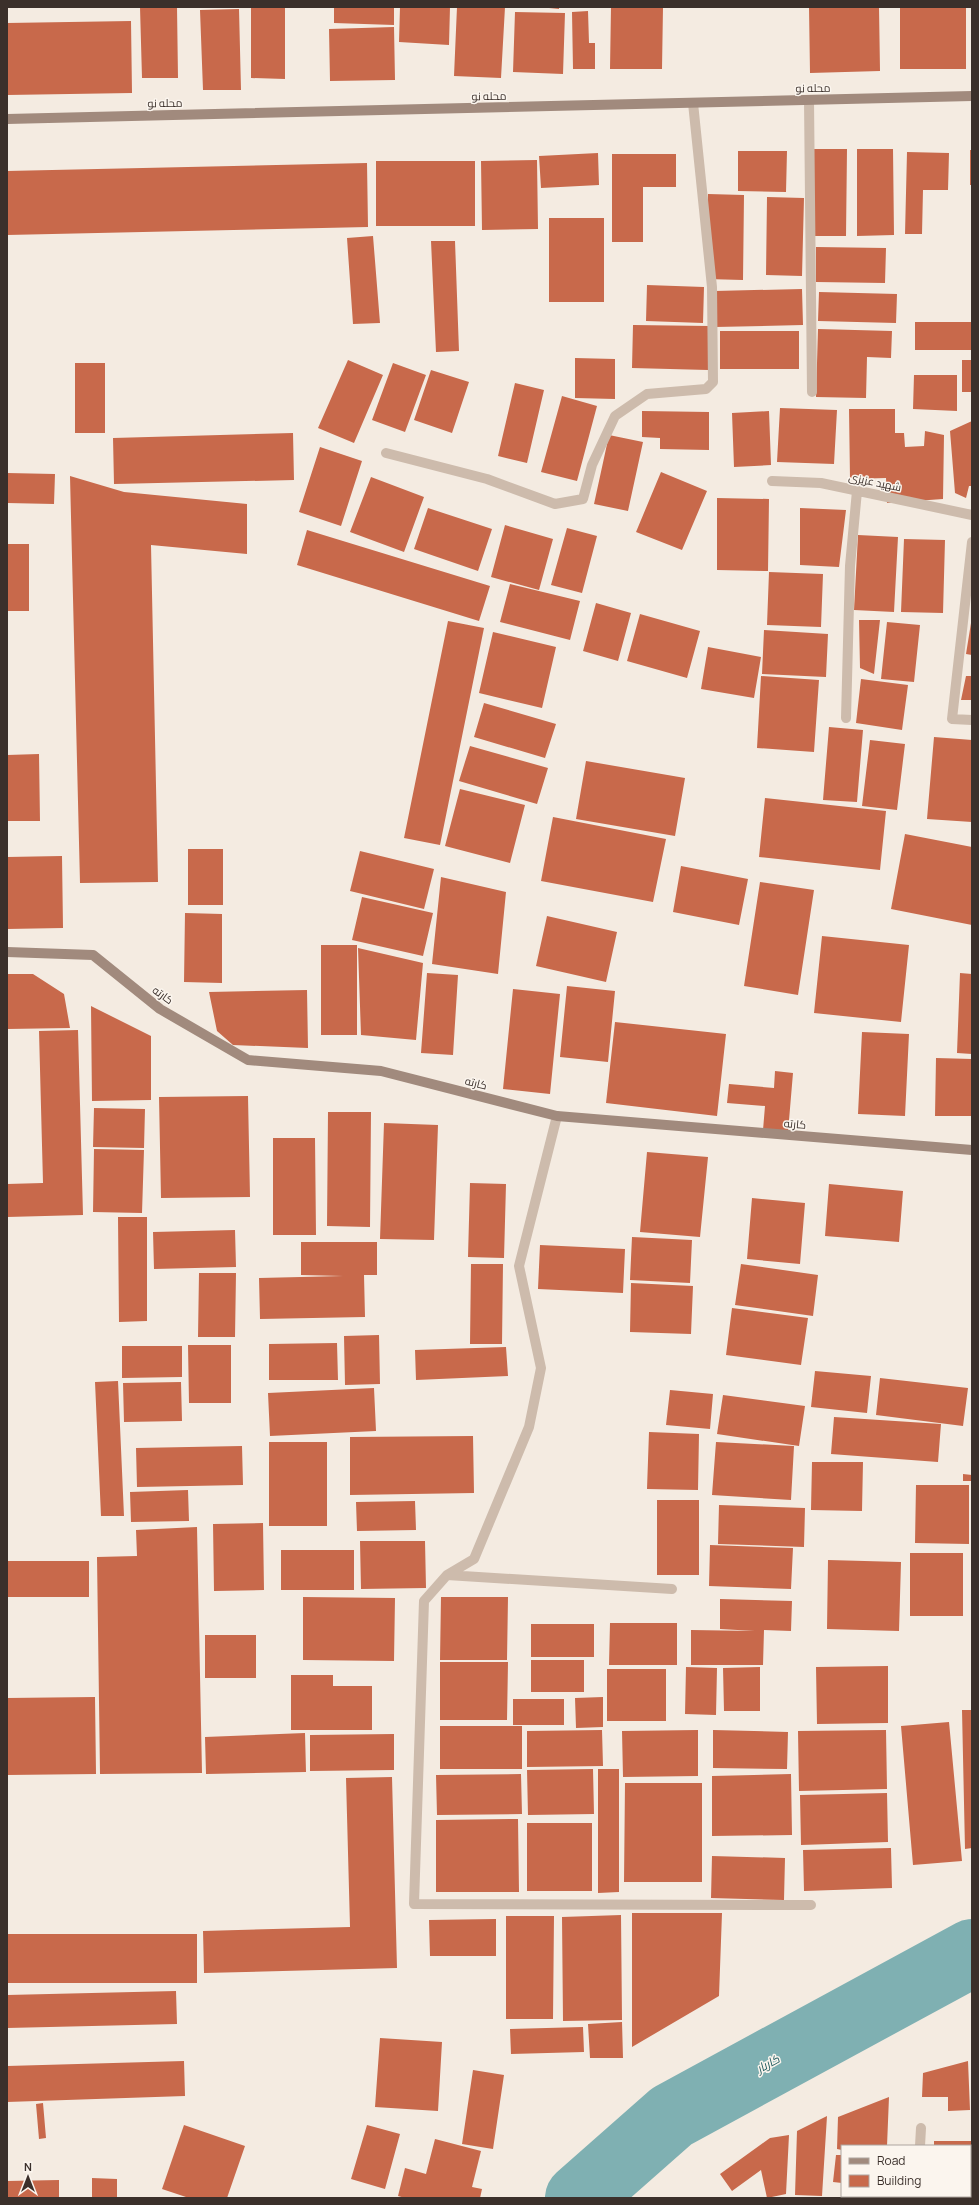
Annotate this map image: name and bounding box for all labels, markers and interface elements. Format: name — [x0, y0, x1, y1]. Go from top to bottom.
street label: محله نو — [795, 80, 831, 95]
street label: محله نو — [471, 88, 507, 103]
street label: محله نو — [147, 95, 183, 110]
street label: شهید عزیزی — [847, 469, 903, 494]
street label: کارته — [150, 982, 177, 1007]
street label: کارته — [463, 1073, 489, 1093]
street label: کارته — [783, 1115, 807, 1132]
water label: کاربار — [751, 2050, 783, 2078]
legend — [841, 2145, 971, 2197]
text: Road — [877, 2152, 905, 2169]
north arrow — [8, 2157, 48, 2197]
text: N — [24, 2159, 32, 2174]
text: Building — [877, 2172, 921, 2189]

